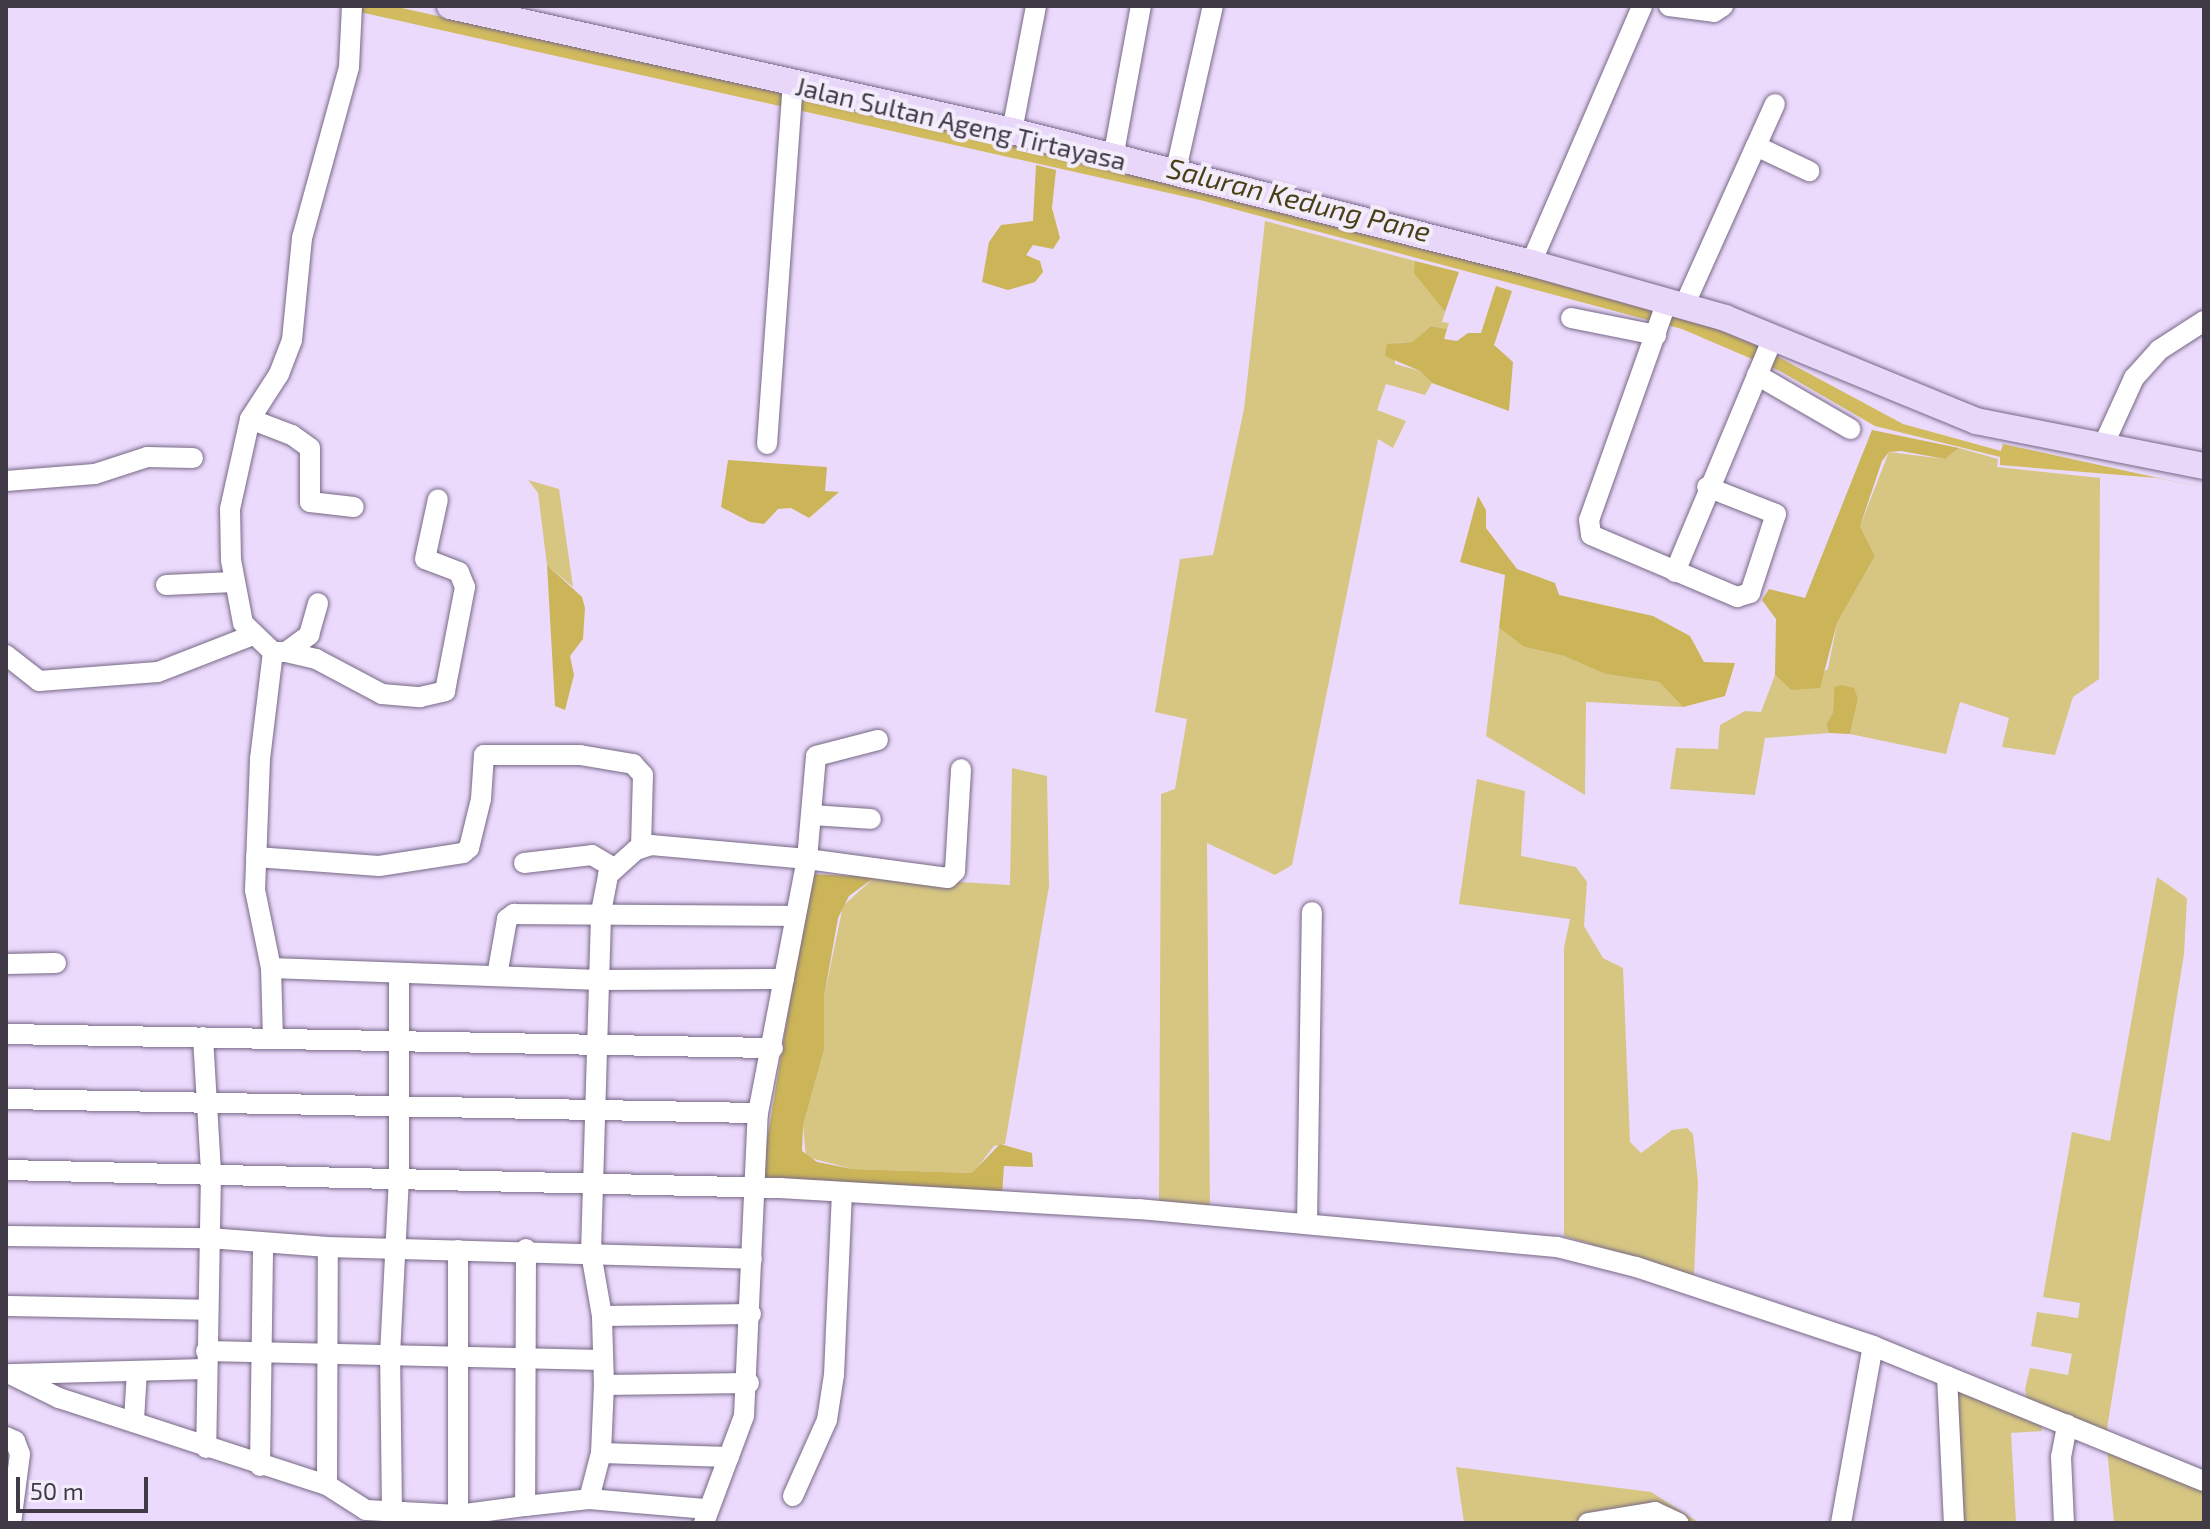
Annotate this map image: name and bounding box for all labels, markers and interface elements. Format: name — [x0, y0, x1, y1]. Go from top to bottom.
street label: Jalan Sultan Ageng Tirtayasa — [792, 70, 1130, 176]
water label: Saluran Kedung Pane — [1164, 150, 1434, 248]
scale bar — [20, 1461, 152, 1511]
text: 50 m — [30, 1476, 84, 1505]

